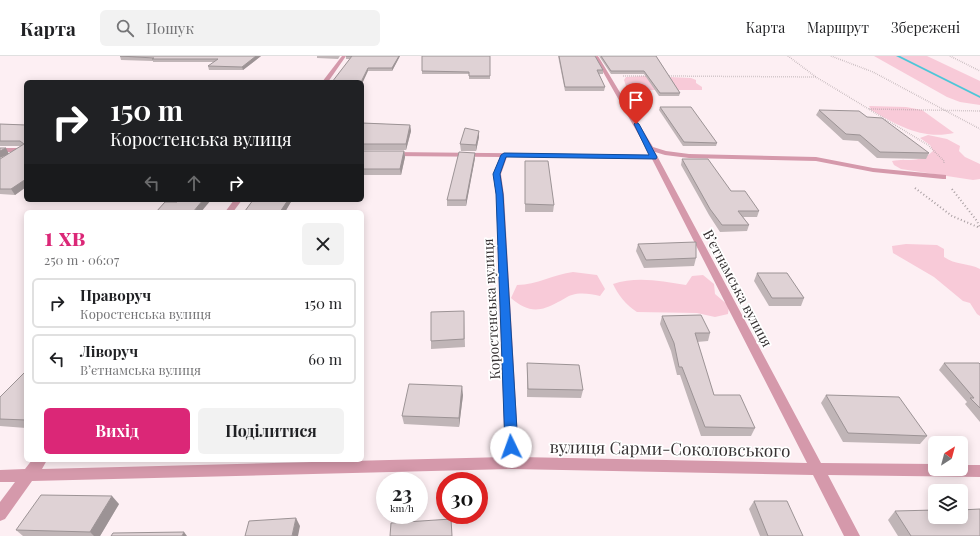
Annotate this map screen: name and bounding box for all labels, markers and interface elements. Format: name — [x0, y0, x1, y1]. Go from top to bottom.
search box — [100, 10, 380, 46]
text: Карта — [20, 15, 76, 41]
icon: search — [114, 17, 136, 39]
text: Пошук — [146, 18, 194, 38]
text: Карта — [746, 18, 785, 37]
text: Маршрут — [807, 18, 869, 37]
text: Збережені — [891, 18, 960, 37]
pin — [619, 83, 653, 124]
icon: arrive — [625, 89, 647, 111]
text: 150 m — [110, 91, 183, 128]
icon: right — [44, 96, 96, 148]
text: Коростенська вулиця — [110, 127, 292, 151]
icon: left — [141, 172, 163, 194]
icon: ahead — [183, 172, 205, 194]
icon: right — [225, 172, 247, 194]
text: 1 хв — [44, 220, 85, 252]
button: close — [302, 223, 344, 265]
street label: Вʼєтнамська вулиця — [699, 226, 777, 350]
street label: Коростенська вулиця — [478, 237, 504, 380]
text: 250 m · 06:07 — [44, 251, 119, 268]
text: Праворуч — [80, 285, 151, 305]
icon: right — [46, 292, 68, 314]
text: 150 m — [304, 293, 342, 313]
text: Коростенська вулиця — [80, 305, 211, 322]
text: Ліворуч — [80, 341, 138, 361]
icon: left — [46, 348, 68, 370]
text: 60 m — [308, 349, 342, 369]
text: Вʼєтнамська вулиця — [80, 361, 201, 378]
button: Вихід — [44, 408, 190, 454]
button: Поділитися — [198, 408, 344, 454]
position arrow — [490, 426, 532, 468]
street label: вулиця Сарми-Соколовського — [549, 435, 791, 461]
north arrow — [928, 436, 968, 476]
map controls — [928, 436, 968, 524]
speed limit sign: 30 — [436, 472, 488, 524]
text: 23 — [392, 479, 412, 506]
button: layers — [928, 484, 968, 524]
text: km/h — [390, 501, 414, 515]

